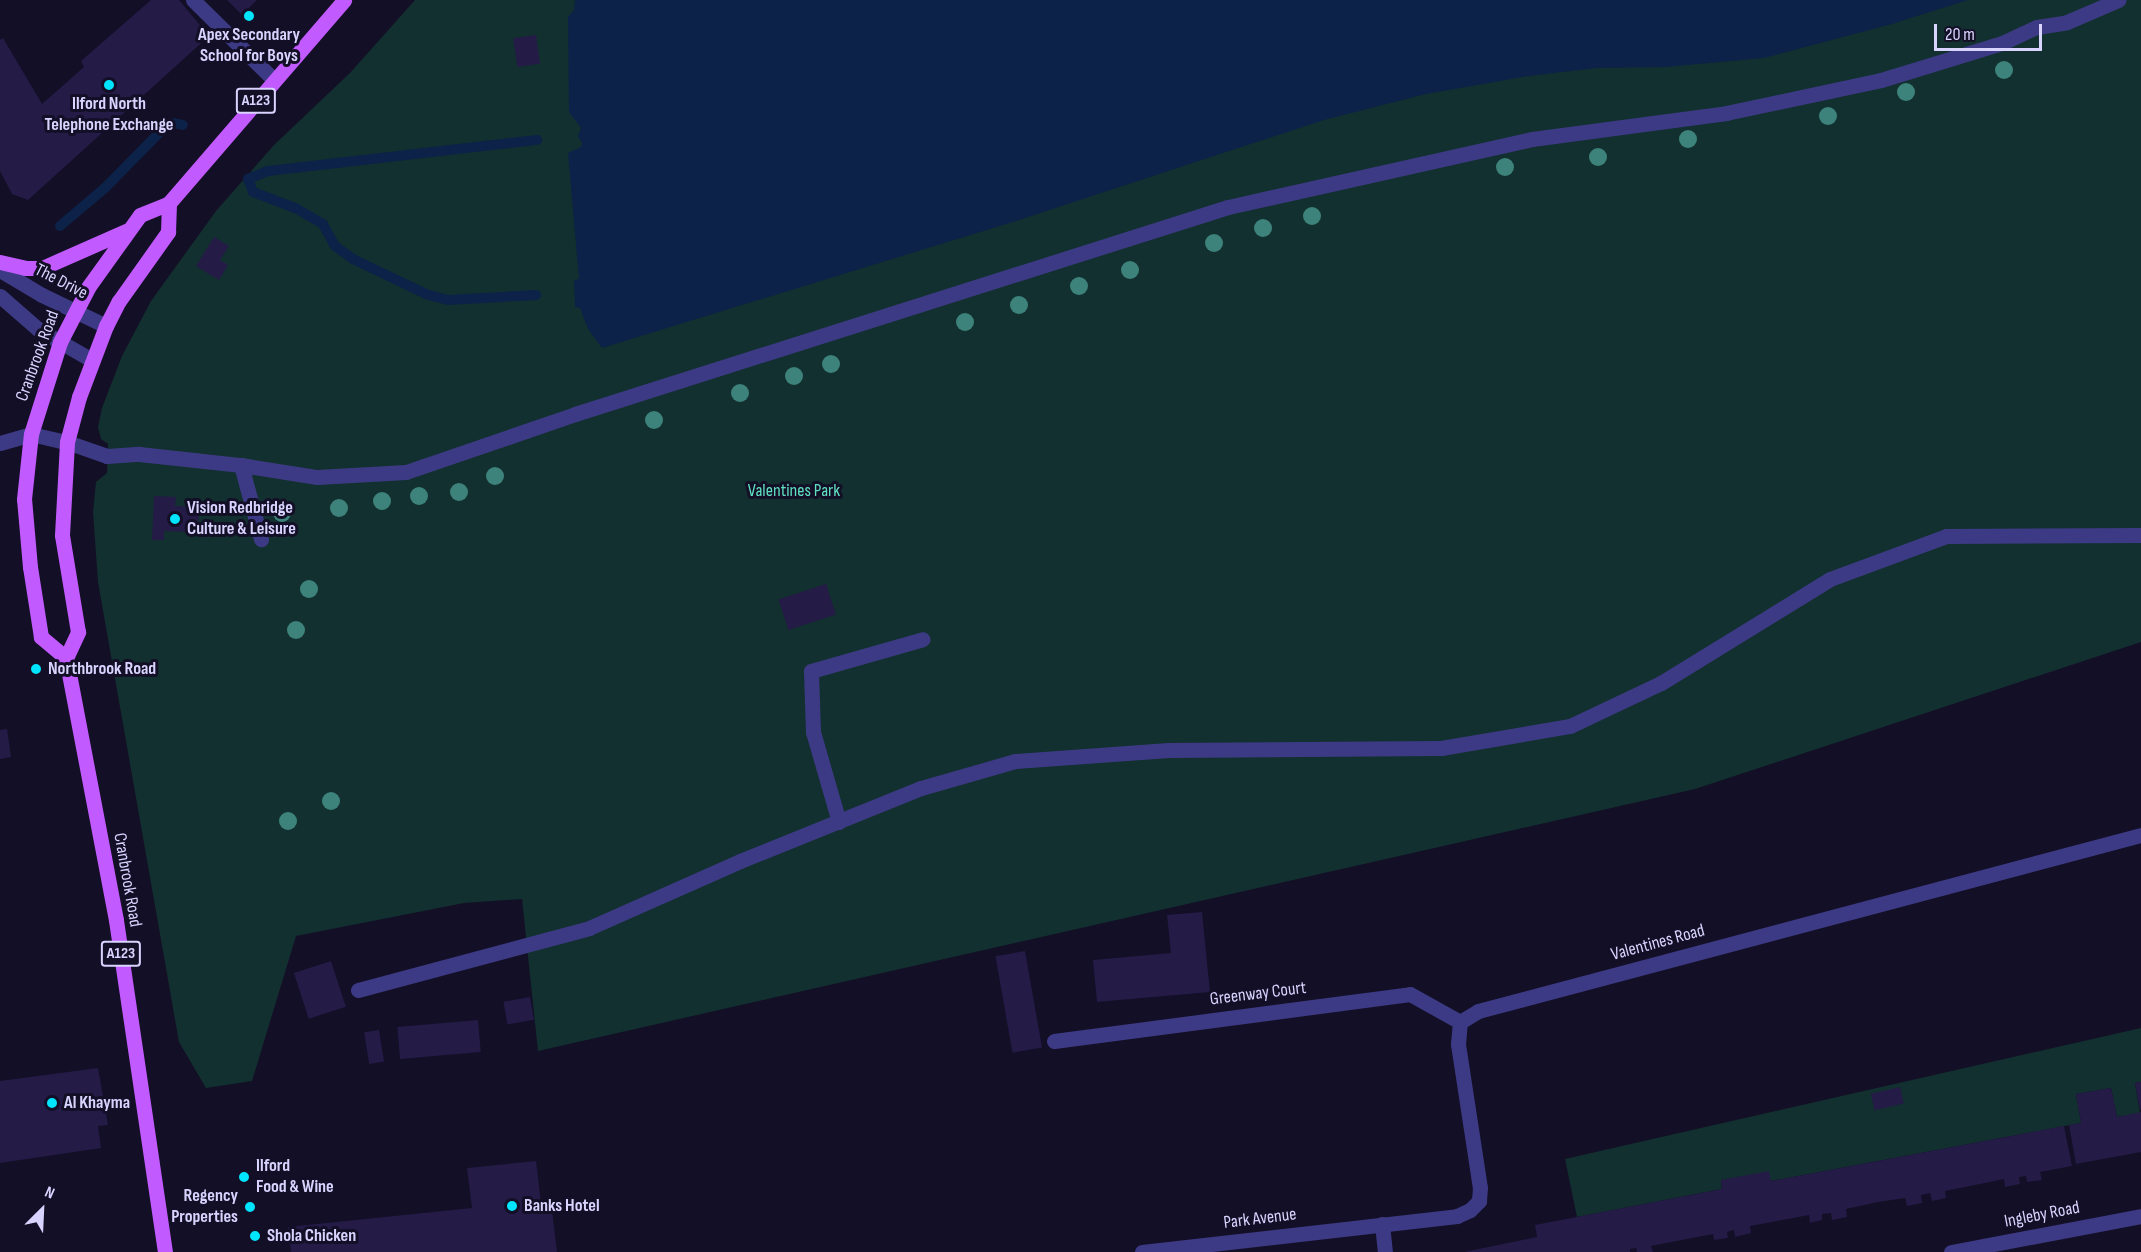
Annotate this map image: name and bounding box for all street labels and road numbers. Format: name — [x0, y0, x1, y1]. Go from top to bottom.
road number: A123 — [235, 88, 277, 114]
street label: The Drive — [31, 260, 91, 304]
street label: Cranbrook Road — [12, 308, 64, 404]
street label: Cranbrook Road — [108, 831, 146, 929]
street label: Valentines Road — [1609, 920, 1707, 966]
road number: A123 — [100, 941, 142, 967]
street label: Greenway Court — [1209, 977, 1307, 1011]
street label: Ingleby Road — [2003, 1197, 2081, 1233]
street label: Park Avenue — [1222, 1204, 1298, 1234]

